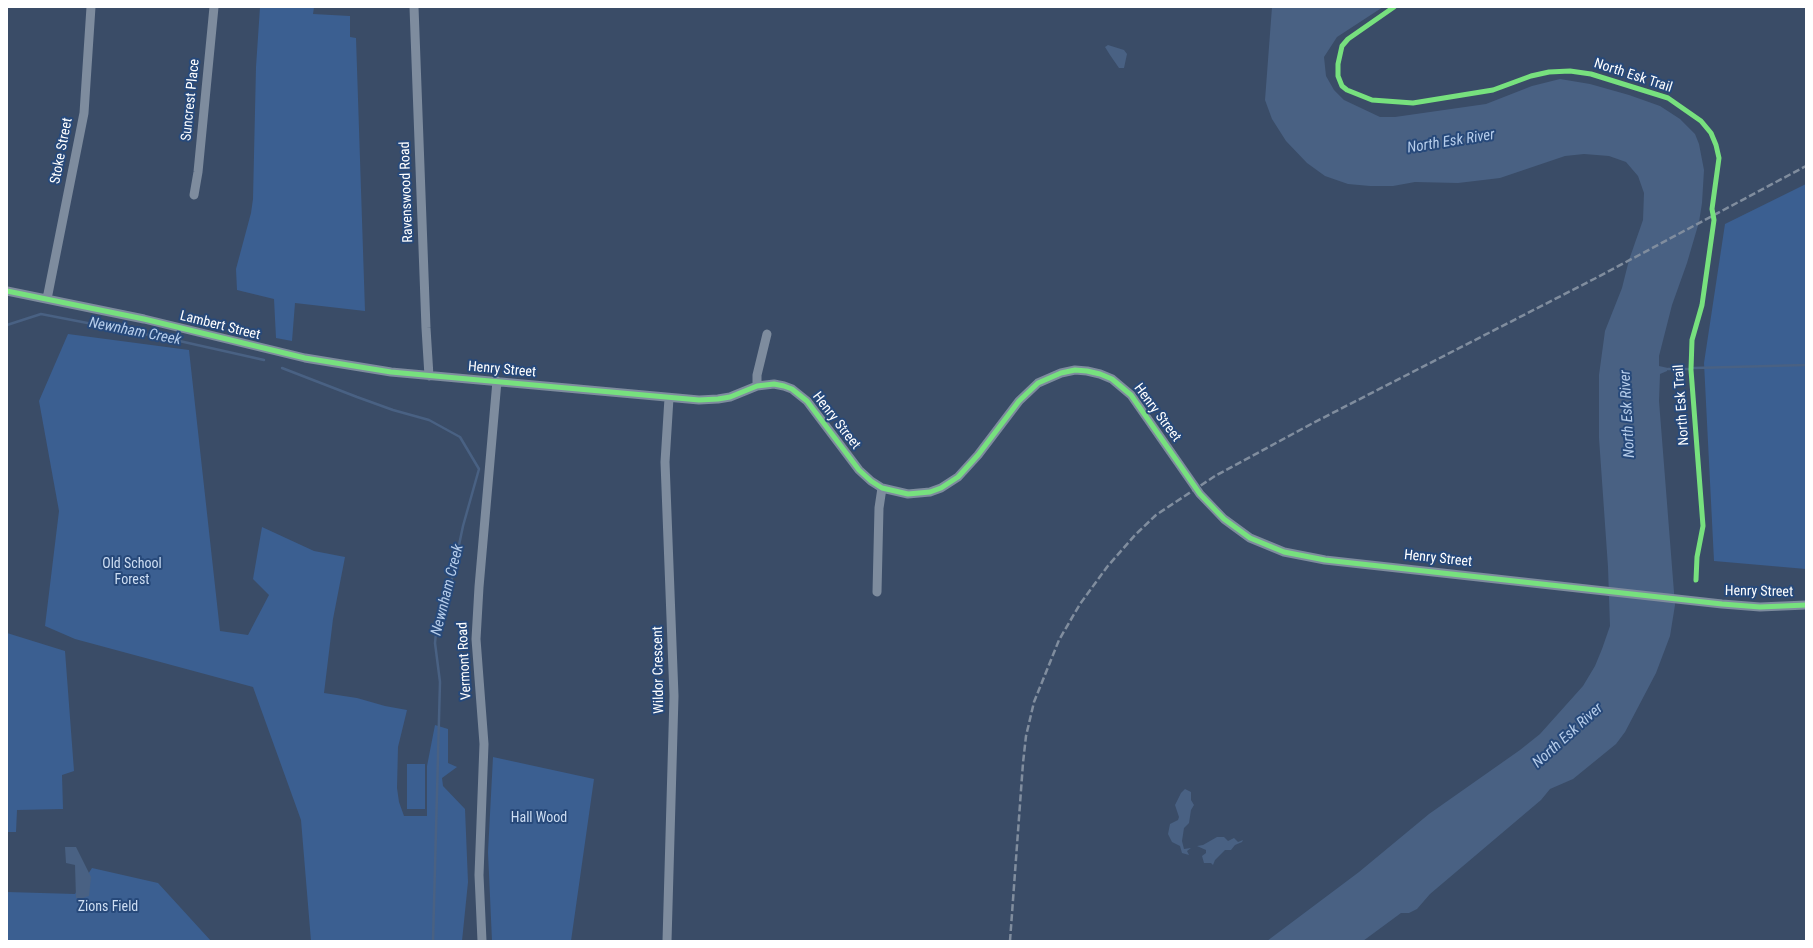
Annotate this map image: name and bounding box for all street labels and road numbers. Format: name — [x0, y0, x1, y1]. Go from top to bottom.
street label: North Esk Trail — [1592, 55, 1674, 97]
street label: Suncrest Place — [178, 58, 204, 142]
street label: Stoke Street — [47, 116, 77, 186]
street label: Ravenswood Road — [397, 141, 417, 243]
street label: Lambert Street — [178, 308, 262, 344]
street label: Henry Street — [467, 359, 537, 381]
street label: North Esk Trail — [1671, 364, 1693, 446]
street label: Henry Street — [1130, 381, 1184, 445]
street label: Henry Street — [808, 389, 864, 453]
street label: Henry Street — [1403, 547, 1473, 571]
street label: Henry Street — [1725, 583, 1793, 601]
street label: Vermont Road — [455, 622, 475, 700]
street label: Wildor Crescent — [650, 626, 668, 714]

